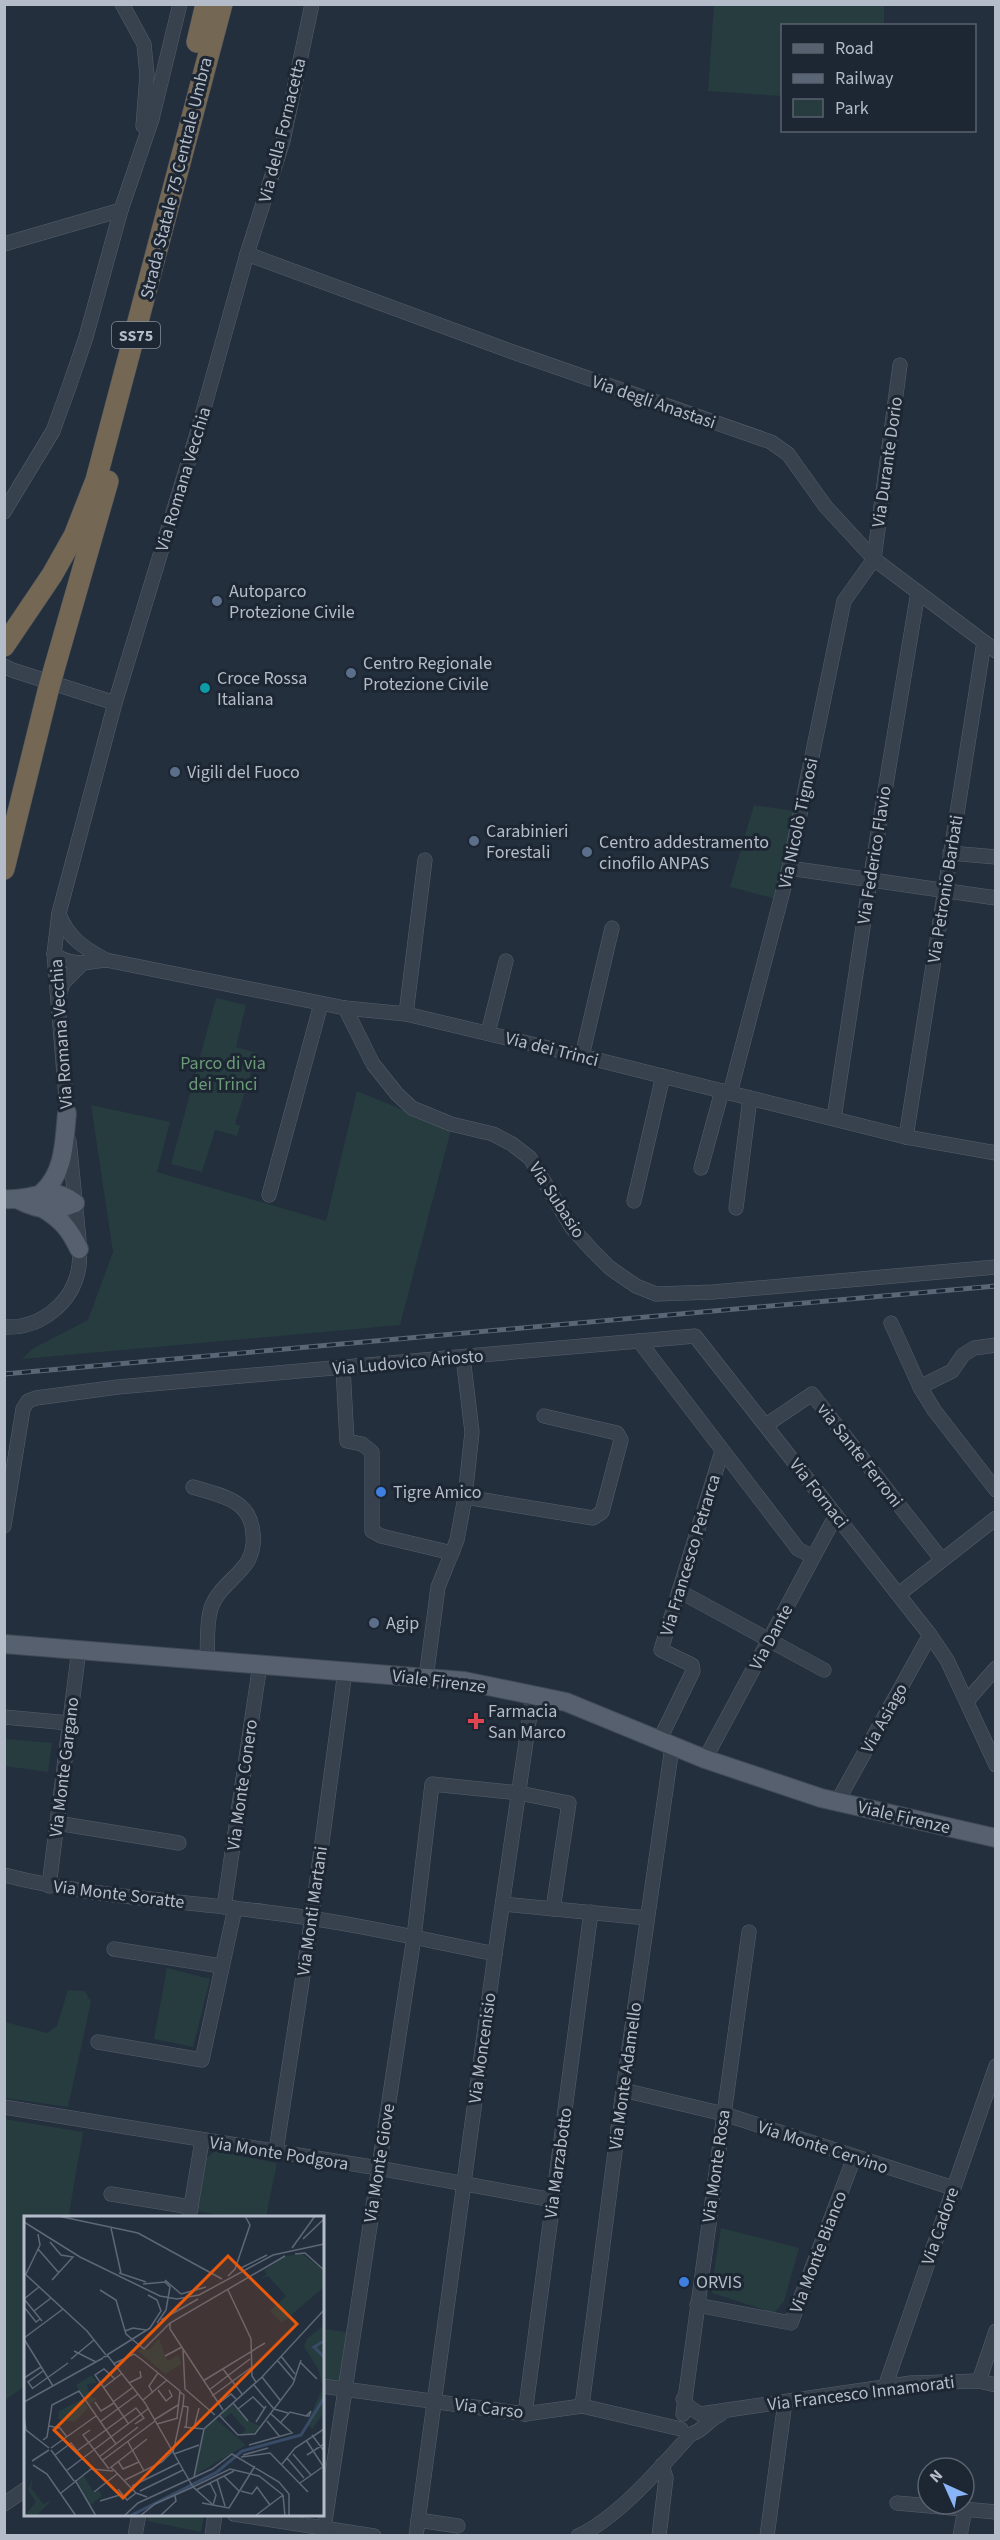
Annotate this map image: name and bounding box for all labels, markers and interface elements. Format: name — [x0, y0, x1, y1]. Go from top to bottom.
legend — [781, 24, 976, 132]
text: Road — [835, 36, 874, 61]
street label: Strada Statale 75 Centrale Umbra — [134, 55, 219, 302]
street label: Via della Fornacetta — [252, 55, 312, 205]
text: Railway — [835, 66, 894, 91]
text: Park — [835, 96, 869, 121]
road number: SS75 — [112, 322, 160, 348]
street label: Via degli Anastasi — [589, 370, 719, 435]
street label: Via Durante Dorio — [866, 395, 909, 529]
street label: Via Romana Vecchia — [150, 404, 217, 555]
place label: Autoparco Protezione Civile — [229, 579, 355, 625]
marker: Autoparco Protezione Civile — [210, 594, 224, 608]
place label: Centro Regionale Protezione Civile — [363, 651, 492, 697]
place label: Croce Rossa Italiana — [217, 666, 307, 712]
marker: Centro Regionale Protezione Civile — [344, 666, 358, 680]
marker: Croce Rossa Italiana — [198, 681, 212, 695]
street label: Via Nicolò Tignosi — [772, 756, 825, 891]
place label: Vigili del Fuoco — [187, 760, 300, 785]
marker: Vigili del Fuoco — [168, 765, 182, 779]
street label: Via Federico Flavio — [851, 784, 898, 926]
street label: Via Petronio Barbati — [921, 813, 970, 965]
place label: Carabinieri Forestali — [486, 819, 569, 865]
place label: Centro addestramento cinofilo ANPAS — [599, 830, 769, 876]
marker: Carabinieri Forestali — [467, 834, 481, 848]
marker: Centro addestramento cinofilo ANPAS — [580, 845, 594, 859]
street label: Via Romana Vecchia — [44, 958, 79, 1110]
street label: Via dei Trinci — [503, 1026, 601, 1073]
park label: Parco di via dei Trinci — [180, 1051, 266, 1097]
street label: Via Subasio — [523, 1157, 591, 1243]
street label: Via Ludovico Ariosto — [332, 1343, 485, 1382]
street label: via Sante Ferroni — [811, 1398, 908, 1513]
street label: Via Fornaci — [783, 1453, 854, 1534]
street label: Via Francesco Petrarca — [654, 1471, 727, 1639]
place label: Tigre Amico — [393, 1480, 481, 1505]
marker: Tigre Amico — [374, 1485, 388, 1499]
street label: Via Dante — [744, 1600, 799, 1675]
place label: Agip — [386, 1611, 419, 1636]
marker: Agip — [367, 1616, 381, 1630]
street label: Viale Firenze — [391, 1663, 487, 1700]
street label: Via Asiago — [855, 1679, 914, 1758]
street label: Via Monte Gargano — [43, 1696, 86, 1839]
place label: Farmacia San Marco — [488, 1699, 566, 1745]
marker: Farmacia San Marco — [469, 1714, 483, 1728]
street label: Via Monte Conero — [221, 1718, 264, 1852]
street label: Viale Firenze — [855, 1795, 953, 1840]
street label: Via Monti Martani — [291, 1845, 334, 1977]
street label: Via Monte Soratte — [52, 1874, 186, 1915]
street label: Via Moncenisio — [462, 1991, 503, 2105]
street label: Via Monte Adamello — [603, 2001, 648, 2152]
street label: Via Monte Giove — [358, 2102, 401, 2224]
street label: Via Marzabotto — [538, 2106, 579, 2220]
street label: Via Monte Rosa — [696, 2108, 737, 2224]
street label: Via Monte Cervino — [754, 2115, 891, 2180]
street label: Via Monte Podgora — [208, 2130, 350, 2177]
street label: Via Cadore — [916, 2184, 965, 2268]
street label: Via Monte Bianco — [784, 2188, 853, 2317]
inset map — [24, 2216, 324, 2516]
place label: ORVIS — [696, 2270, 742, 2295]
marker: ORVIS — [677, 2275, 691, 2289]
street label: Via Francesco Innamorati — [766, 2370, 956, 2417]
street label: Via Carso — [453, 2392, 525, 2425]
north arrow — [916, 2456, 976, 2516]
text: N — [925, 2465, 948, 2488]

